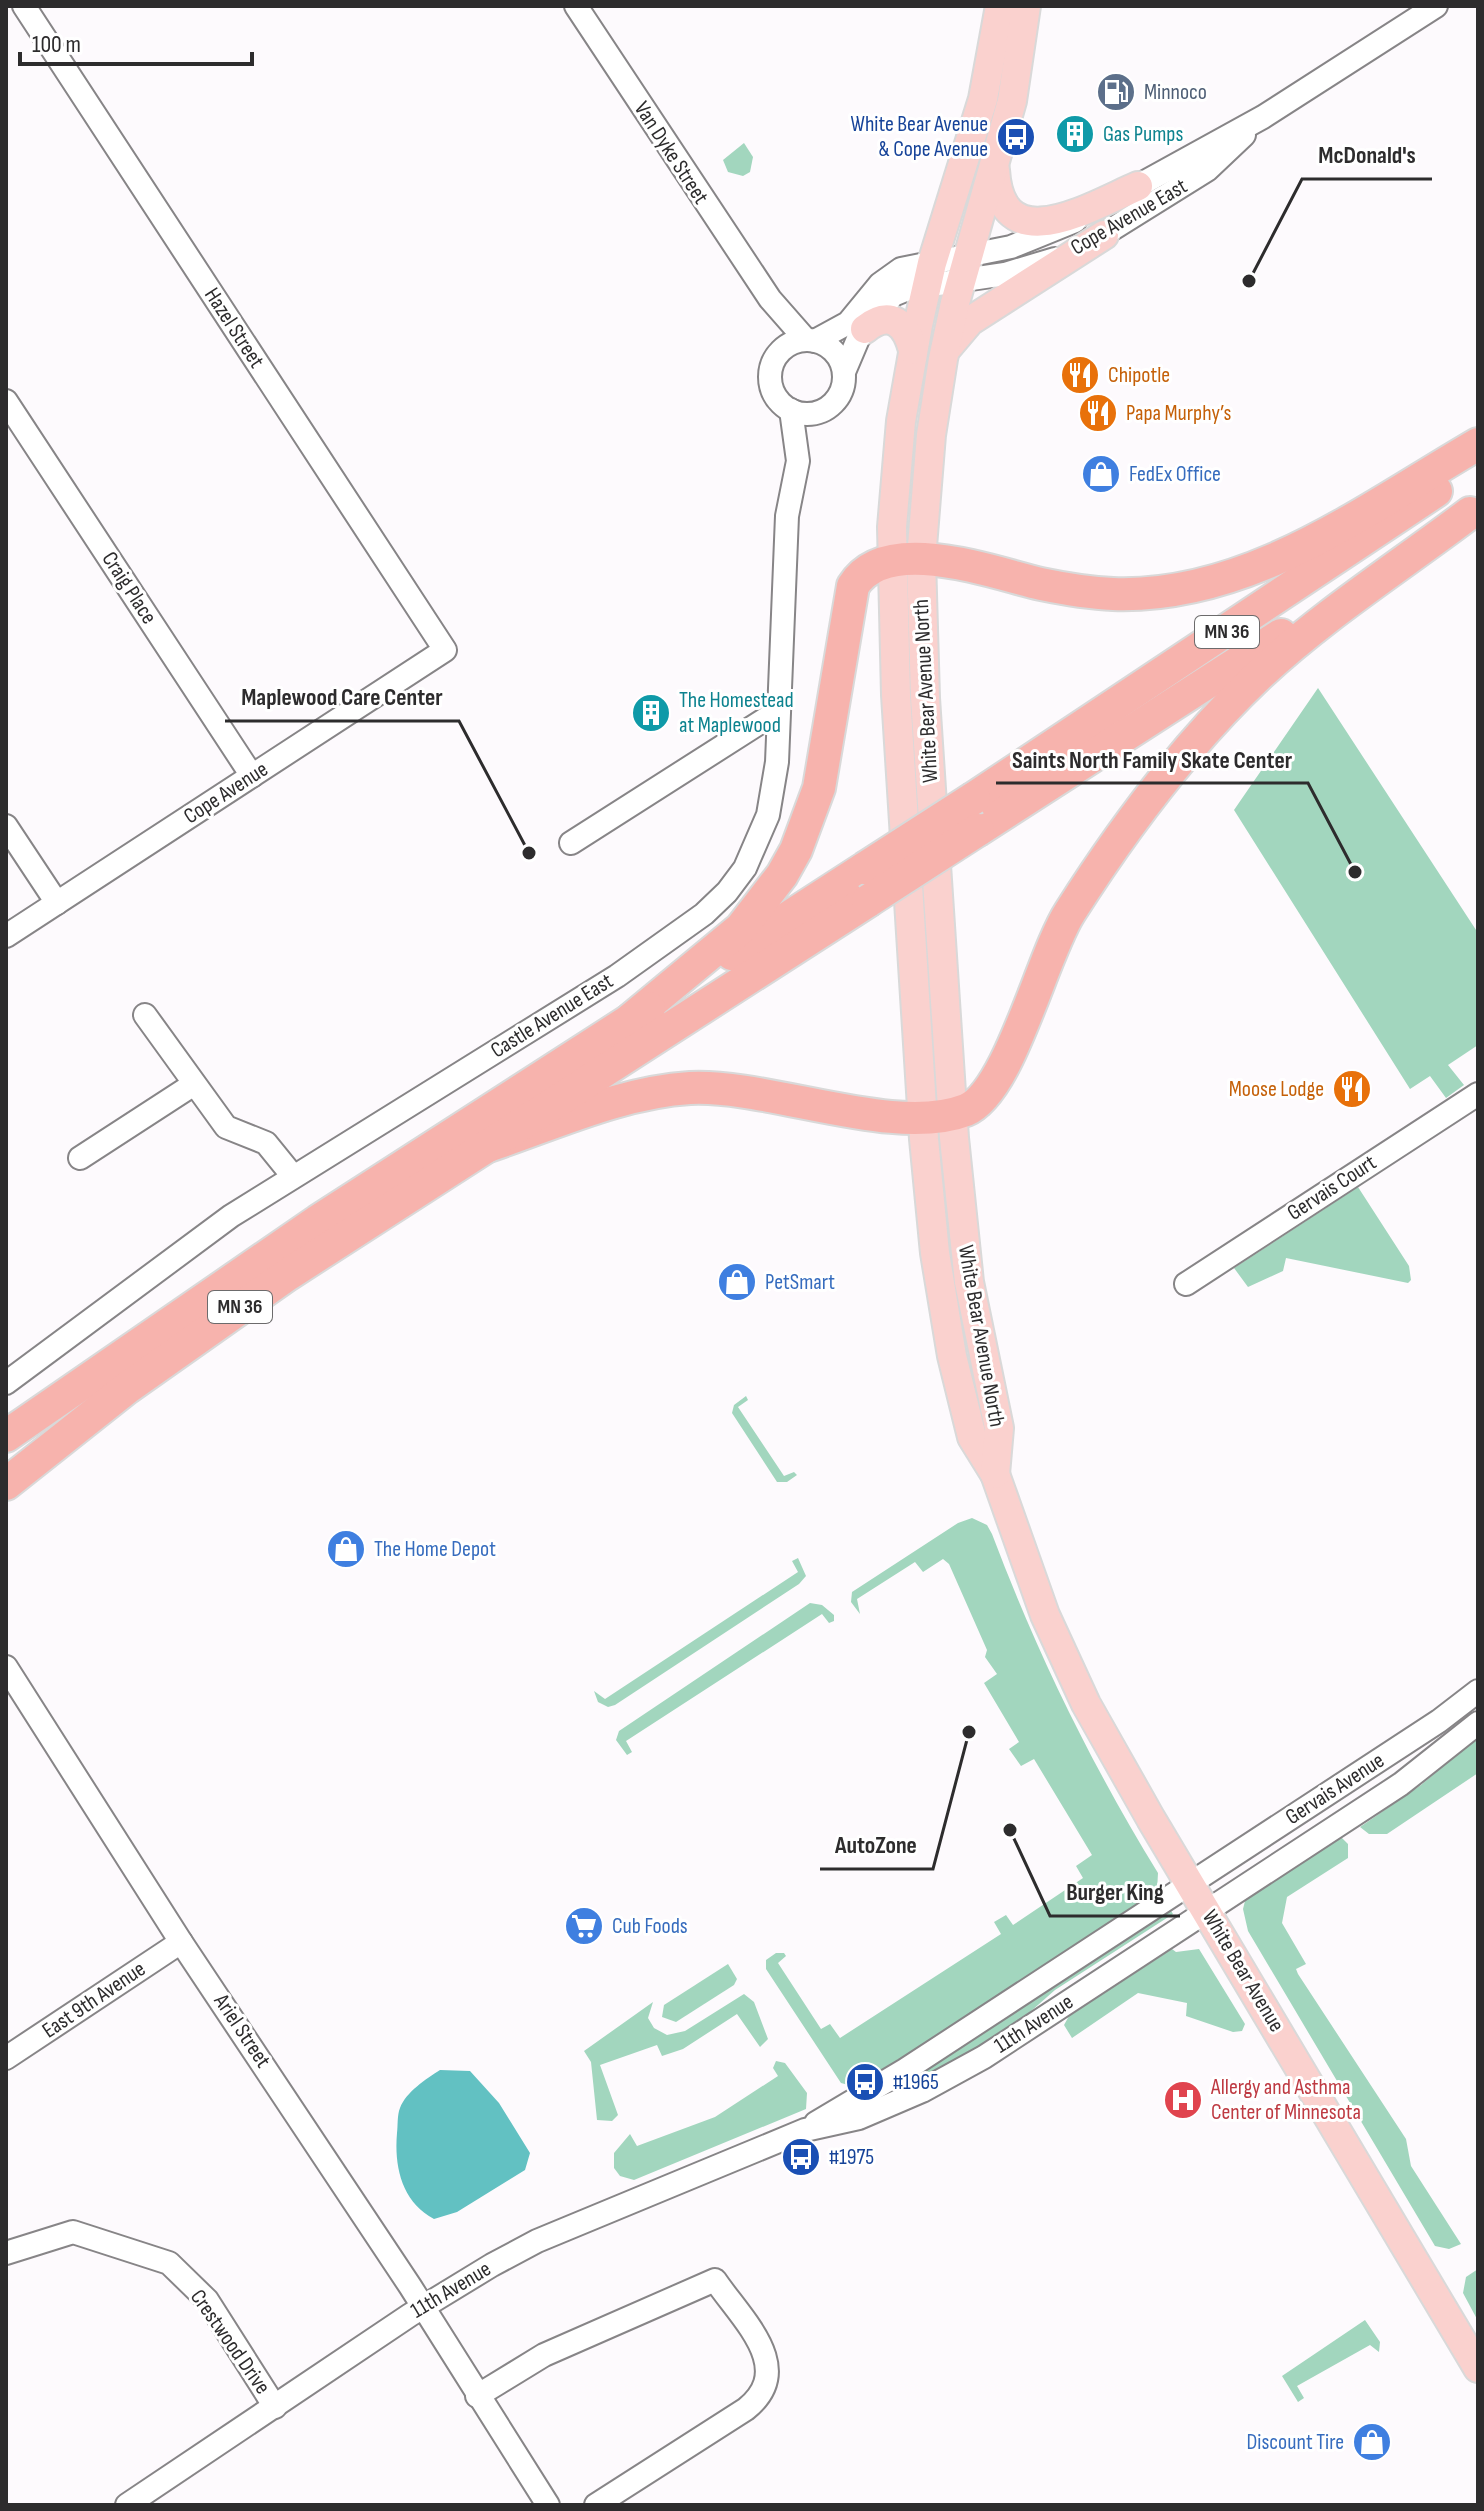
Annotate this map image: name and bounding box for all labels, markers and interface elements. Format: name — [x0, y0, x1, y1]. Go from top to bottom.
scale bar — [20, 16, 252, 66]
text: 100 m — [32, 30, 81, 59]
fuel station icon: Minnoco — [1095, 71, 1137, 113]
place label: Minnoco — [1144, 79, 1207, 106]
street label: Van Dyke Street — [628, 97, 714, 210]
place label: White Bear Avenue & Cope Avenue — [851, 111, 988, 163]
building icon: Gas Pumps — [1054, 113, 1096, 155]
bus stop icon: White Bear Avenue & Cope Avenue — [995, 116, 1037, 158]
place label: Gas Pumps — [1103, 121, 1183, 148]
callout: McDonald's — [1302, 131, 1432, 179]
text: McDonald's — [1318, 141, 1416, 170]
street label: Cope Avenue East — [1066, 173, 1192, 261]
street label: Hazel Street — [198, 283, 270, 373]
restaurant icon: Chipotle — [1059, 354, 1101, 396]
place label: Chipotle — [1108, 362, 1170, 389]
restaurant icon: Papa Murphy’s — [1077, 392, 1119, 434]
place label: Papa Murphy’s — [1126, 400, 1231, 427]
shop icon: FedEx Office — [1080, 453, 1122, 495]
place label: FedEx Office — [1129, 461, 1221, 488]
street label: Craig Place — [96, 547, 162, 629]
street label: White Bear Avenue North — [908, 598, 944, 784]
road number: MN 36 — [1195, 616, 1259, 648]
callout: Maplewood Care Center — [225, 673, 459, 721]
text: Maplewood Care Center — [241, 683, 443, 712]
place label: The Homestead at Maplewood — [679, 687, 794, 739]
building icon: The Homestead at Maplewood — [630, 692, 672, 734]
callout: Saints North Family Skate Center — [996, 735, 1308, 783]
text: Saints North Family Skate Center — [1012, 746, 1293, 775]
street label: Cope Avenue — [179, 756, 273, 830]
street label: Castle Avenue East — [486, 968, 618, 1064]
restaurant icon: Moose Lodge — [1331, 1068, 1373, 1110]
place label: Moose Lodge — [1229, 1076, 1324, 1103]
street label: Gervais Court — [1282, 1149, 1382, 1227]
street label: White Bear Avenue North — [952, 1243, 1010, 1429]
shop icon: PetSmart — [716, 1261, 758, 1303]
place label: PetSmart — [765, 1269, 835, 1296]
road number: MN 36 — [208, 1291, 272, 1323]
shop icon: The Home Depot — [325, 1528, 367, 1570]
place label: The Home Depot — [374, 1536, 496, 1563]
street label: Gervais Avenue — [1281, 1747, 1389, 1831]
callout: AutoZone — [820, 1821, 933, 1869]
text: AutoZone — [834, 1831, 917, 1860]
callout: Burger King — [1050, 1868, 1180, 1916]
text: Burger King — [1066, 1878, 1164, 1907]
supermarket icon: Cub Foods — [563, 1905, 605, 1947]
street label: White Bear Avenue — [1196, 1905, 1290, 2037]
place label: Cub Foods — [612, 1913, 688, 1940]
street label: East 9th Avenue — [37, 1956, 151, 2044]
street label: Ariel Street — [207, 1988, 277, 2073]
street label: 11th Avenue — [989, 1989, 1079, 2059]
bus stop icon: #1965 — [844, 2061, 886, 2103]
place label: #1965 — [893, 2069, 939, 2096]
place label: Allergy and Asthma Center of Minnesota — [1210, 2074, 1361, 2126]
hospital icon: Allergy and Asthma Center of Minnesota — [1162, 2079, 1204, 2121]
bus stop icon: #1975 — [780, 2136, 822, 2178]
place label: #1975 — [829, 2144, 874, 2171]
street label: 11th Avenue — [406, 2256, 496, 2324]
street label: Crestwood Drive — [184, 2284, 276, 2400]
shop icon: Discount Tire — [1351, 2421, 1393, 2463]
place label: Discount Tire — [1247, 2429, 1344, 2456]

